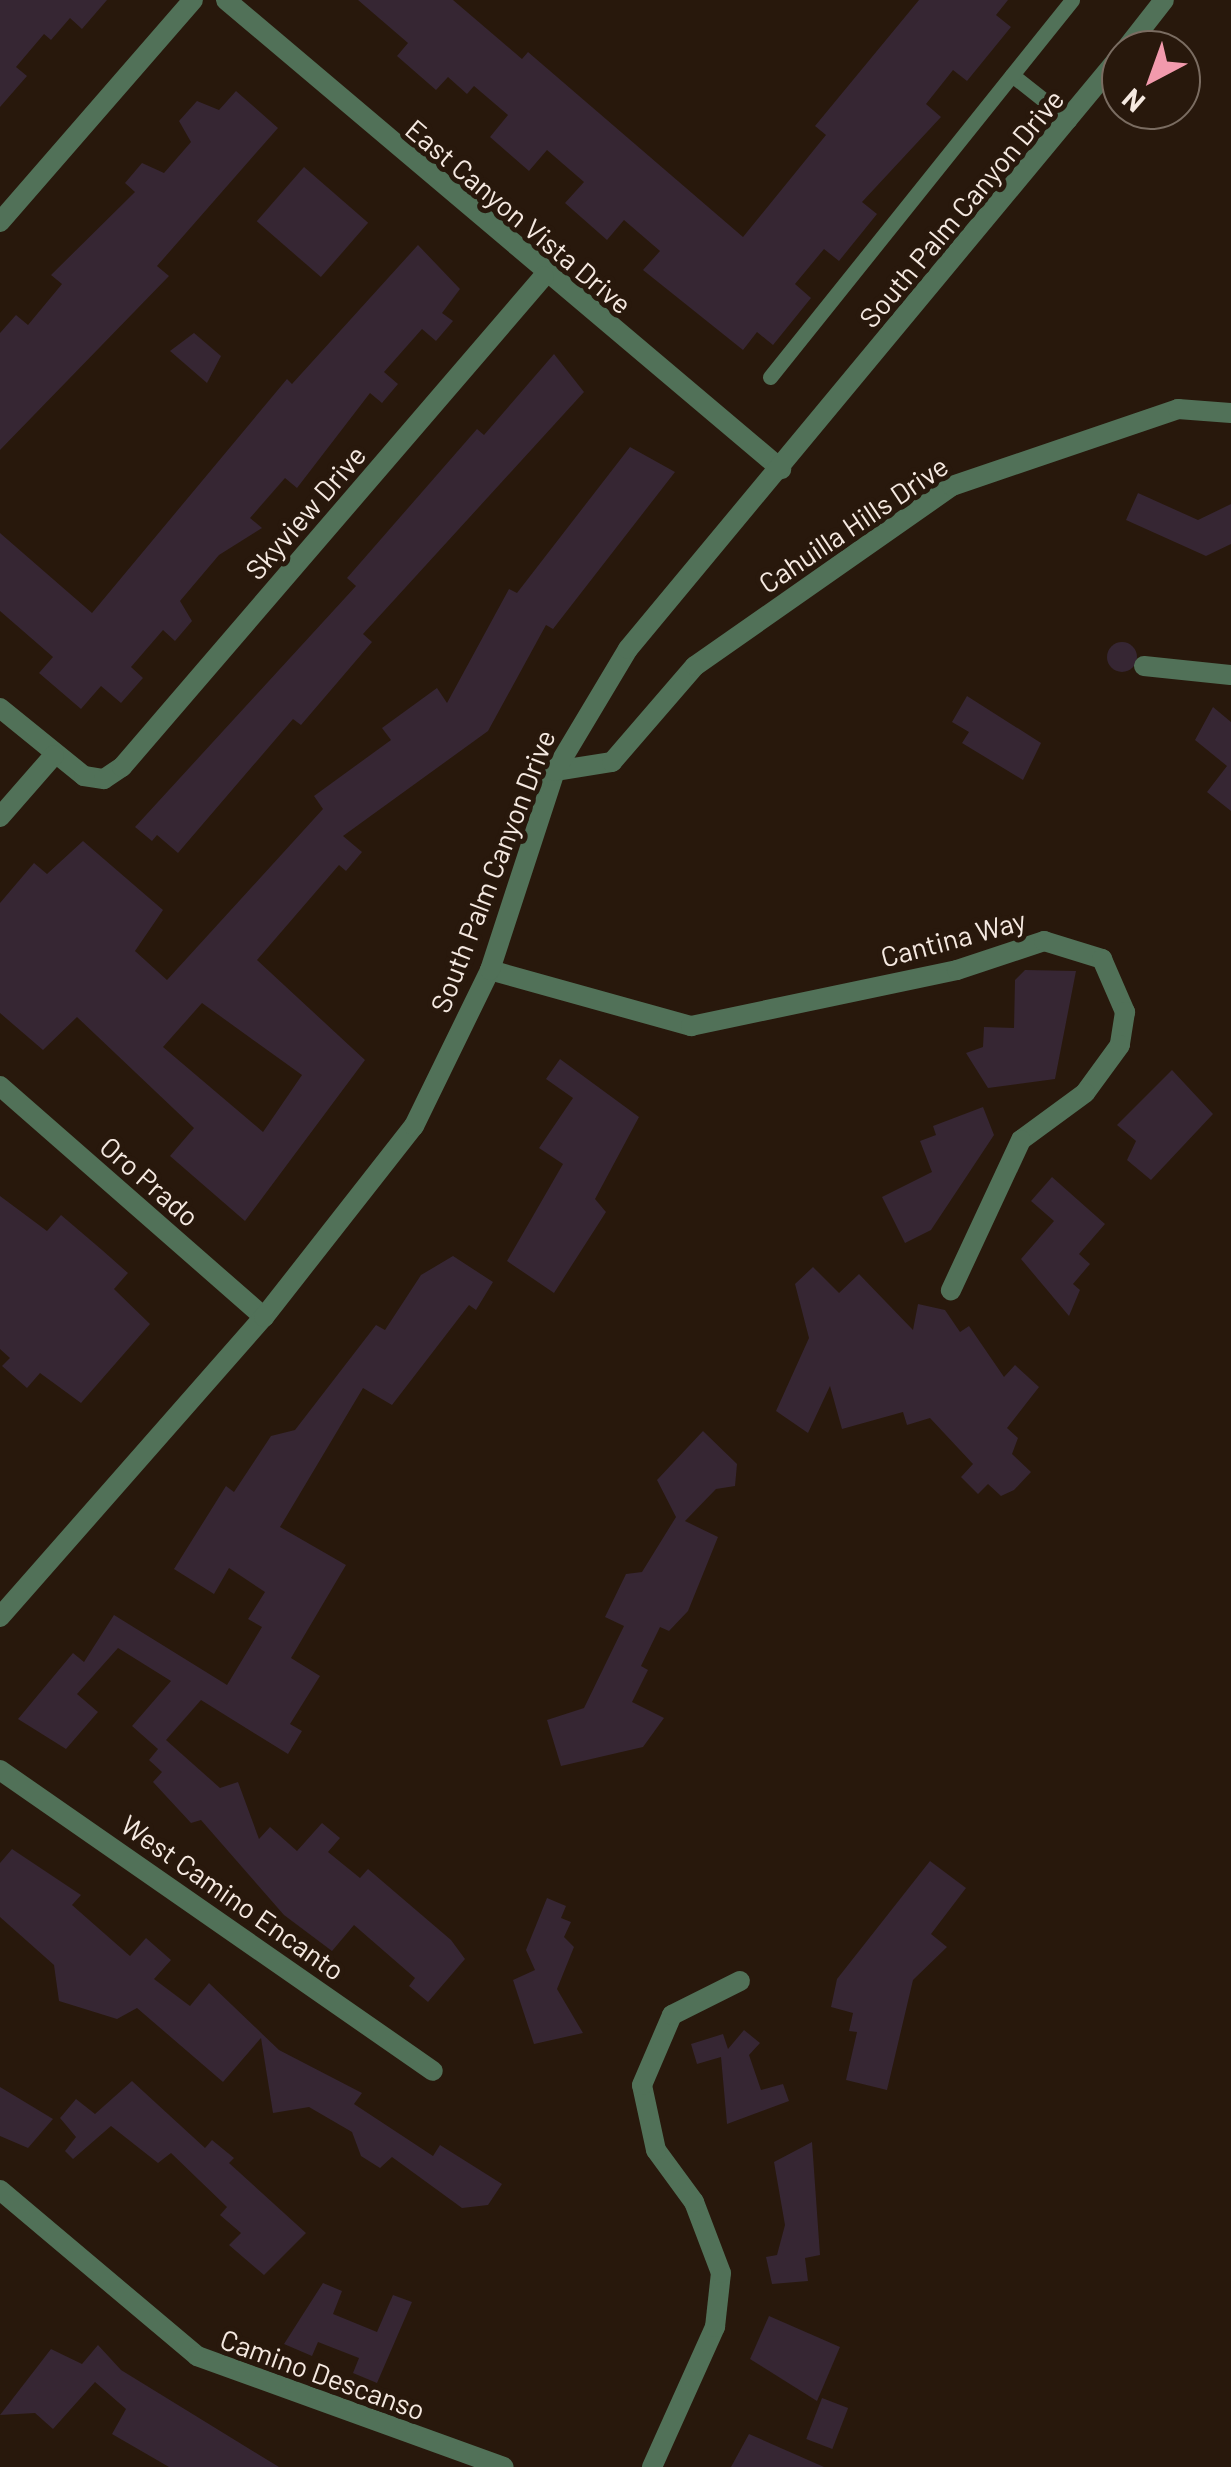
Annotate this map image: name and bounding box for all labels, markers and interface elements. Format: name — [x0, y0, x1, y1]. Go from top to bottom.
north arrow — [1101, 30, 1201, 130]
street label: South Palm Canyon Drive — [852, 82, 1070, 334]
text: N — [1114, 82, 1151, 120]
street label: East Canyon Vista Drive — [399, 112, 639, 320]
street label: Skyview Drive — [238, 438, 372, 586]
street label: Cahuilla Hills Drive — [752, 448, 954, 600]
street label: South Palm Canyon Drive — [423, 725, 561, 1017]
street label: Cantina Way — [877, 903, 1029, 973]
street label: Oro Prado — [94, 1129, 206, 1233]
street label: West Camino Encanto — [115, 1807, 351, 1987]
street label: Camino Descanso — [216, 2321, 430, 2427]

